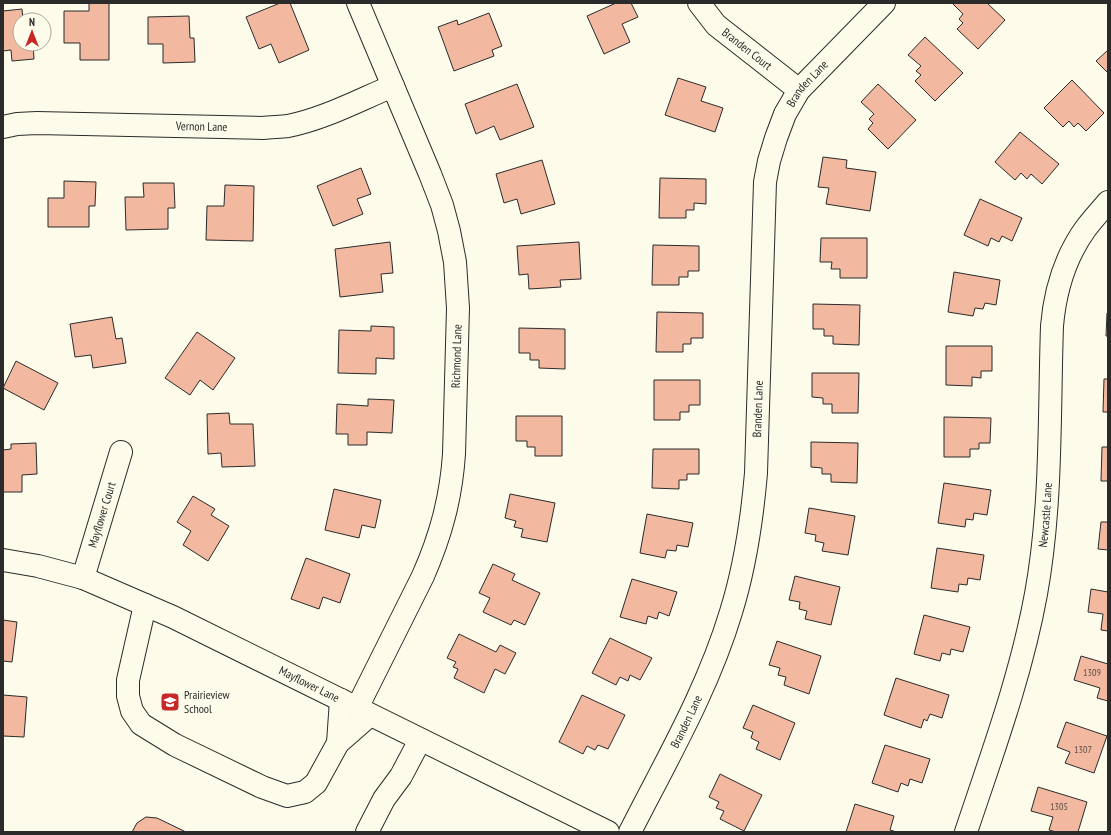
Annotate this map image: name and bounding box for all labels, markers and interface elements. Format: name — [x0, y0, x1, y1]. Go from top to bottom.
north arrow — [12, 12, 52, 52]
text: N — [29, 15, 35, 29]
street label: Branden Court — [719, 25, 776, 73]
street label: Branden Lane — [783, 57, 831, 109]
street label: Vernon Lane — [175, 118, 228, 134]
street label: Richmond Lane — [448, 324, 465, 388]
street label: Branden Lane — [749, 380, 766, 438]
street label: Mayflower Court — [85, 479, 119, 549]
street label: Newcastle Lane — [1035, 482, 1055, 548]
street label: Mayflower Lane — [277, 663, 342, 705]
house number: 1309 — [1083, 666, 1101, 679]
place label: Prairieview School — [184, 687, 231, 716]
school or university icon: Prairieview School — [159, 691, 181, 713]
street label: Branden Lane — [667, 693, 705, 750]
house number: 1307 — [1074, 743, 1092, 756]
house number: 1305 — [1050, 800, 1068, 813]

